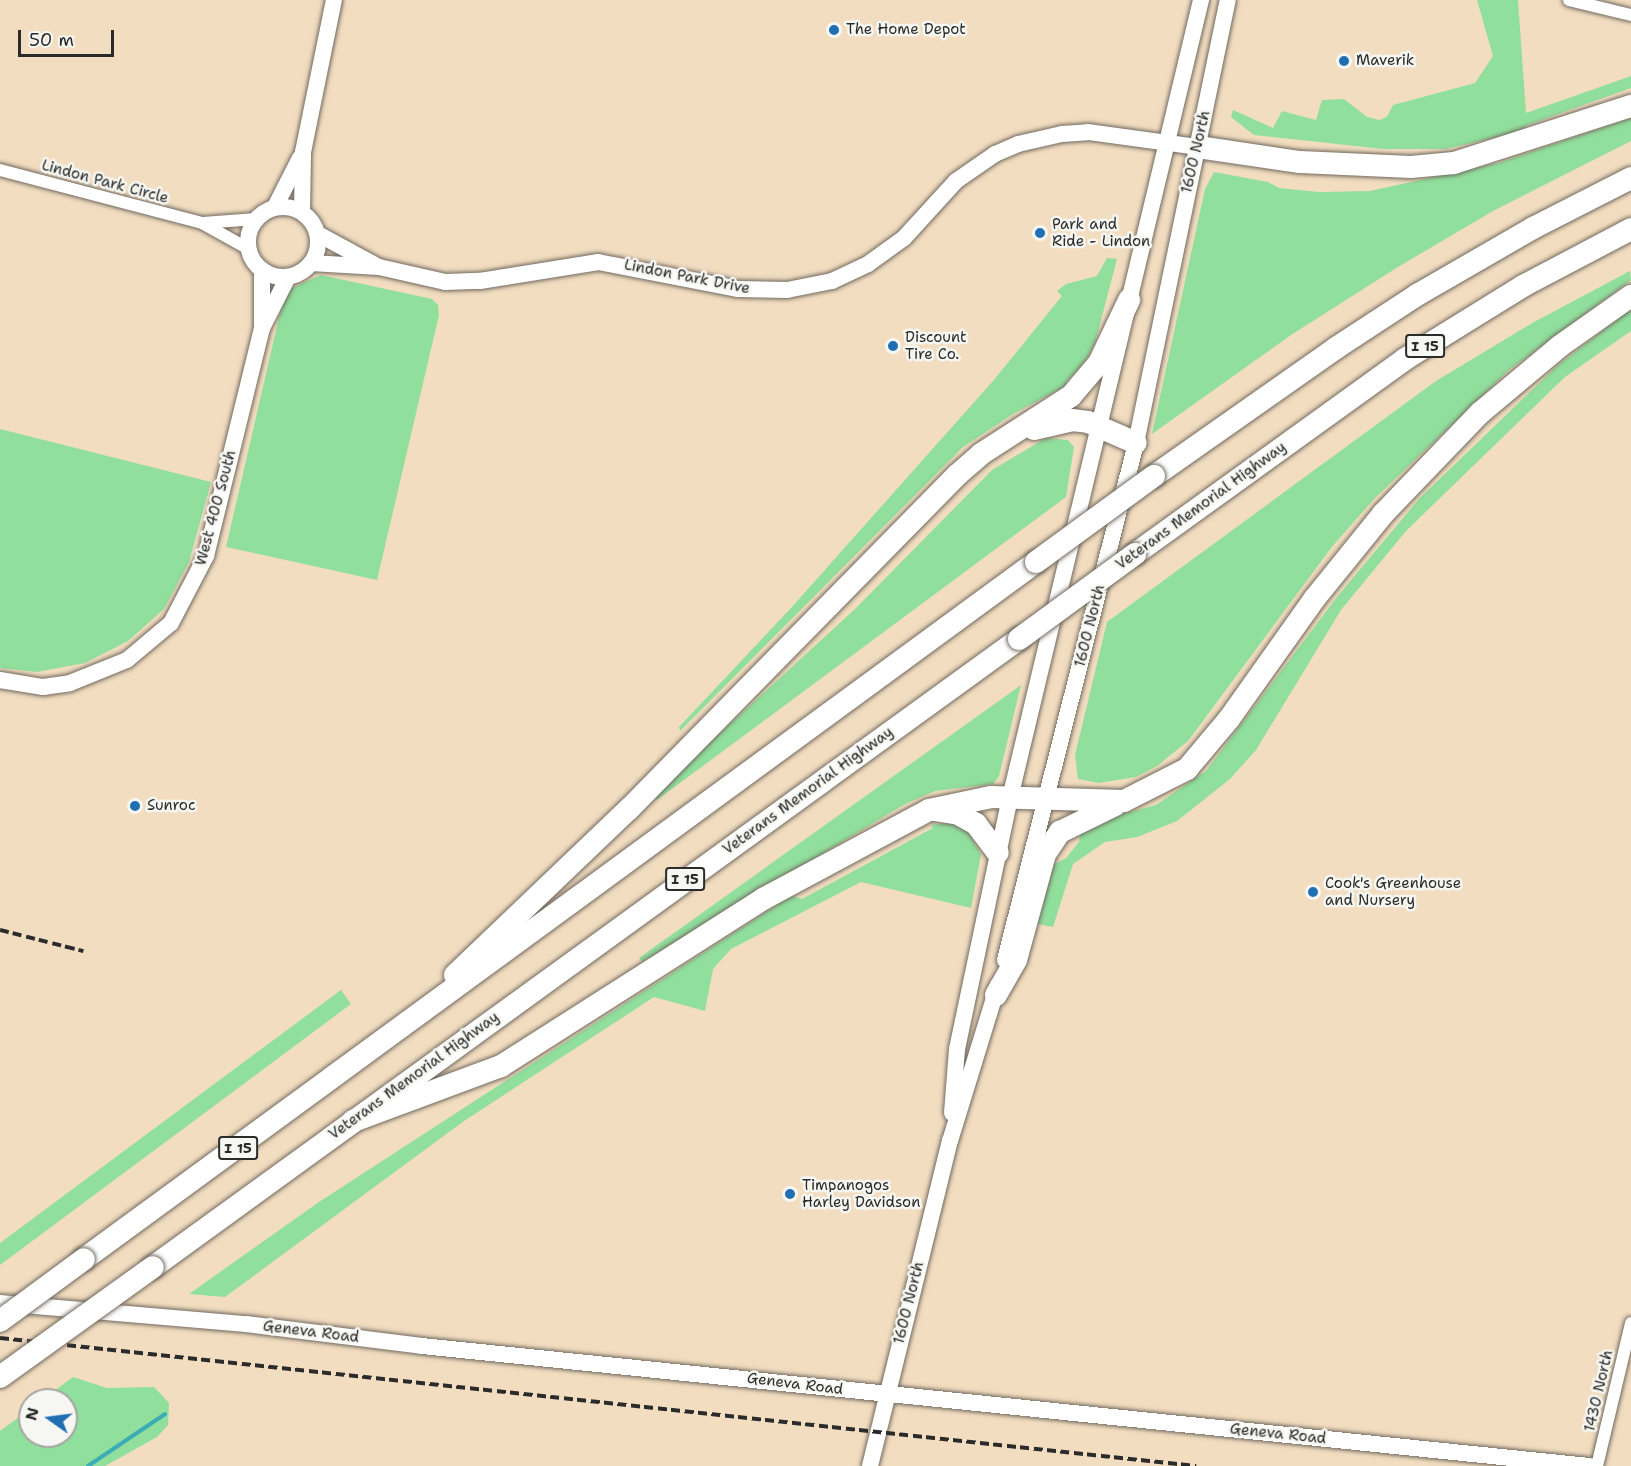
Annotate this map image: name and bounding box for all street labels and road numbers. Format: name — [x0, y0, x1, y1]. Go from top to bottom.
street label: 1600 North — [1178, 109, 1214, 195]
street label: Lindon Park Circle — [40, 156, 170, 208]
street label: Lindon Park Drive — [623, 256, 751, 298]
road number: I 15 — [1404, 335, 1446, 357]
street label: Veterans Memorial Highway — [1112, 438, 1290, 574]
street label: West 400 South — [192, 448, 240, 568]
street label: 1600 North — [1071, 583, 1109, 669]
street label: Veterans Memorial Highway — [719, 723, 897, 859]
road number: I 15 — [664, 868, 706, 890]
street label: Veterans Memorial Highway — [325, 1008, 503, 1144]
road number: I 15 — [217, 1137, 259, 1159]
street label: 1600 North — [890, 1260, 928, 1346]
street label: Geneva Road — [262, 1317, 360, 1347]
street label: 1430 North — [1581, 1348, 1617, 1434]
street label: Geneva Road — [746, 1369, 844, 1399]
street label: Geneva Road — [1229, 1420, 1327, 1448]

